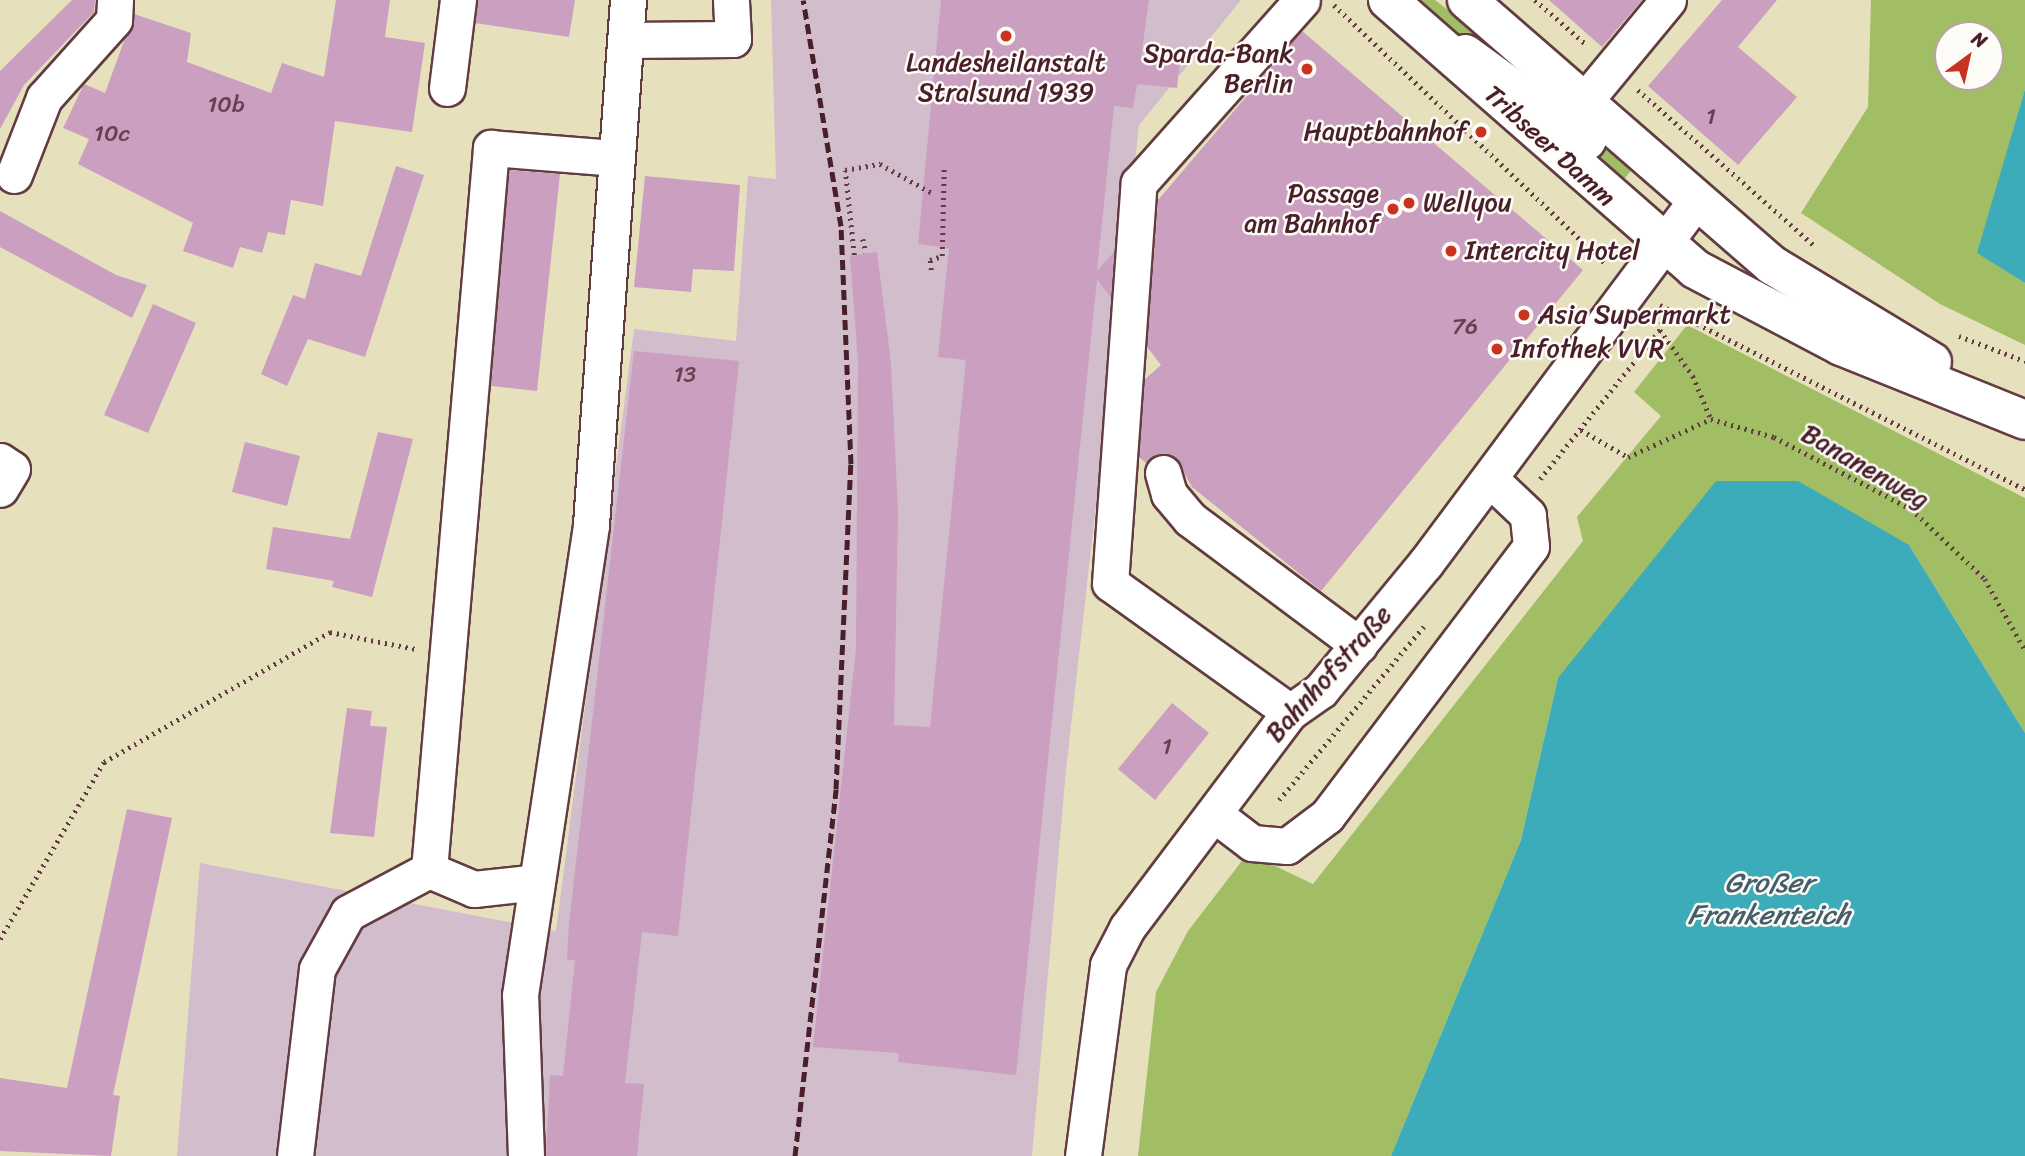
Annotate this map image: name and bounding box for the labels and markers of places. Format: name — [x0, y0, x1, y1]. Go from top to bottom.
marker: Landesheilanstalt Stralsund 1939 — [998, 28, 1014, 44]
place label: Sparda-Bank Berlin — [1143, 38, 1293, 100]
place label: Landesheilanstalt Stralsund 1939 — [906, 47, 1106, 108]
marker: Sparda-Bank Berlin — [1299, 61, 1315, 77]
place label: Hauptbahnhof — [1304, 116, 1467, 148]
marker: Hauptbahnhof — [1473, 124, 1489, 140]
place label: Passage am Bahnhof — [1244, 178, 1379, 240]
place label: Wellyou — [1423, 187, 1512, 219]
marker: Wellyou — [1401, 195, 1417, 211]
marker: Passage am Bahnhof — [1385, 201, 1401, 217]
place label: Intercity Hotel — [1465, 235, 1640, 267]
marker: Intercity Hotel — [1443, 243, 1459, 259]
place label: Asia Supermarkt — [1538, 299, 1730, 331]
marker: Asia Supermarkt — [1516, 307, 1532, 323]
place label: Infothek VVR — [1511, 333, 1664, 365]
marker: Infothek VVR — [1489, 341, 1505, 357]

